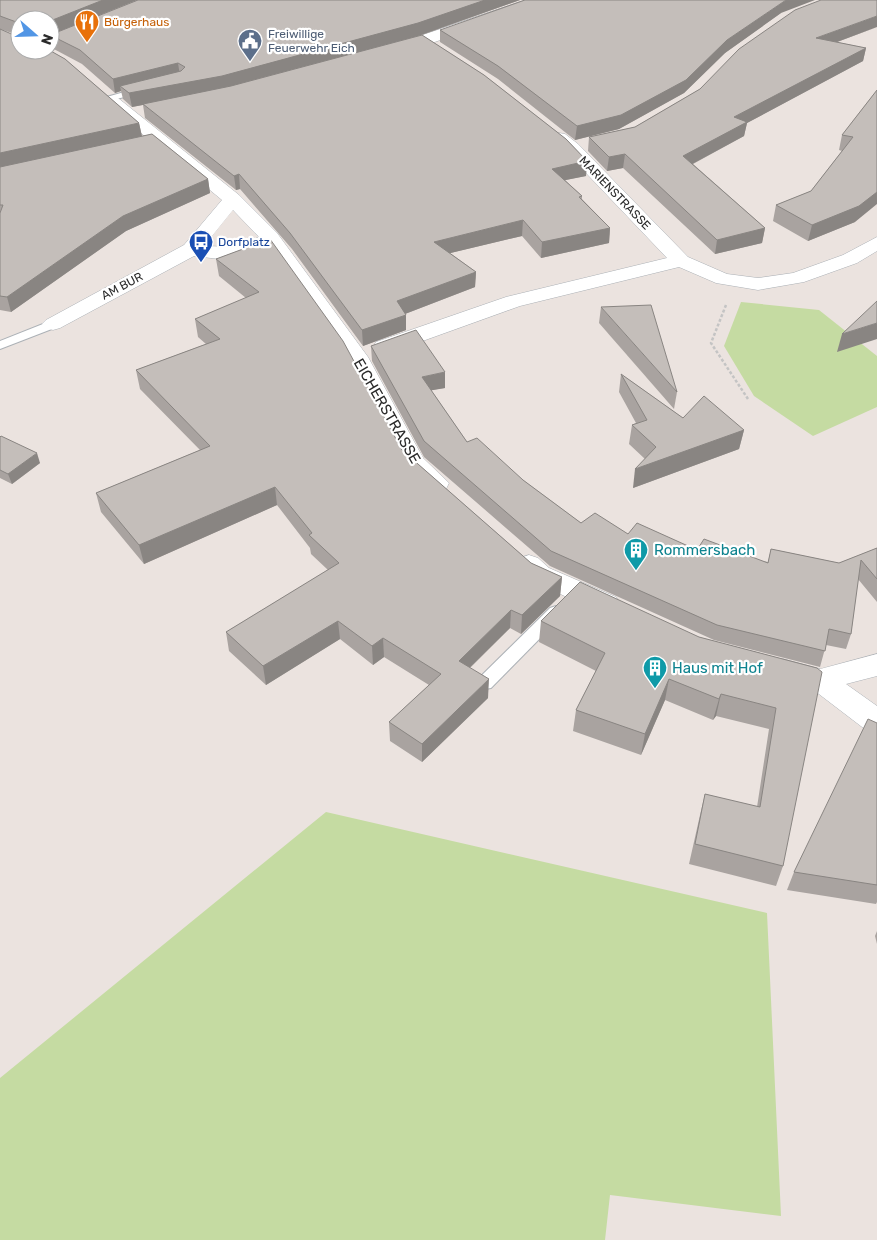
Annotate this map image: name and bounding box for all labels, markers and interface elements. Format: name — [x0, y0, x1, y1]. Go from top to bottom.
restaurant icon: Bürgerhaus — [74, 9, 100, 43]
north arrow — [10, 10, 60, 60]
place label: Bürgerhaus — [104, 15, 169, 29]
place label: Freiwillige Feuerwehr Eich — [268, 27, 355, 55]
public building icon: Freiwillige Feuerwehr Eich — [237, 28, 263, 62]
text: N — [37, 32, 56, 47]
street label: MARIENSTRASSE — [576, 153, 654, 233]
bus stop icon: Dorfplatz — [188, 229, 214, 263]
place label: Dorfplatz — [218, 235, 270, 249]
street label: AM BUR — [99, 269, 145, 303]
street label: EICHERSTRASSE — [350, 355, 424, 467]
building icon: Rommersbach — [623, 537, 649, 571]
place label: Rommersbach — [654, 541, 755, 559]
building icon: Haus mit Hof — [642, 655, 668, 689]
place label: Haus mit Hof — [672, 659, 763, 677]

